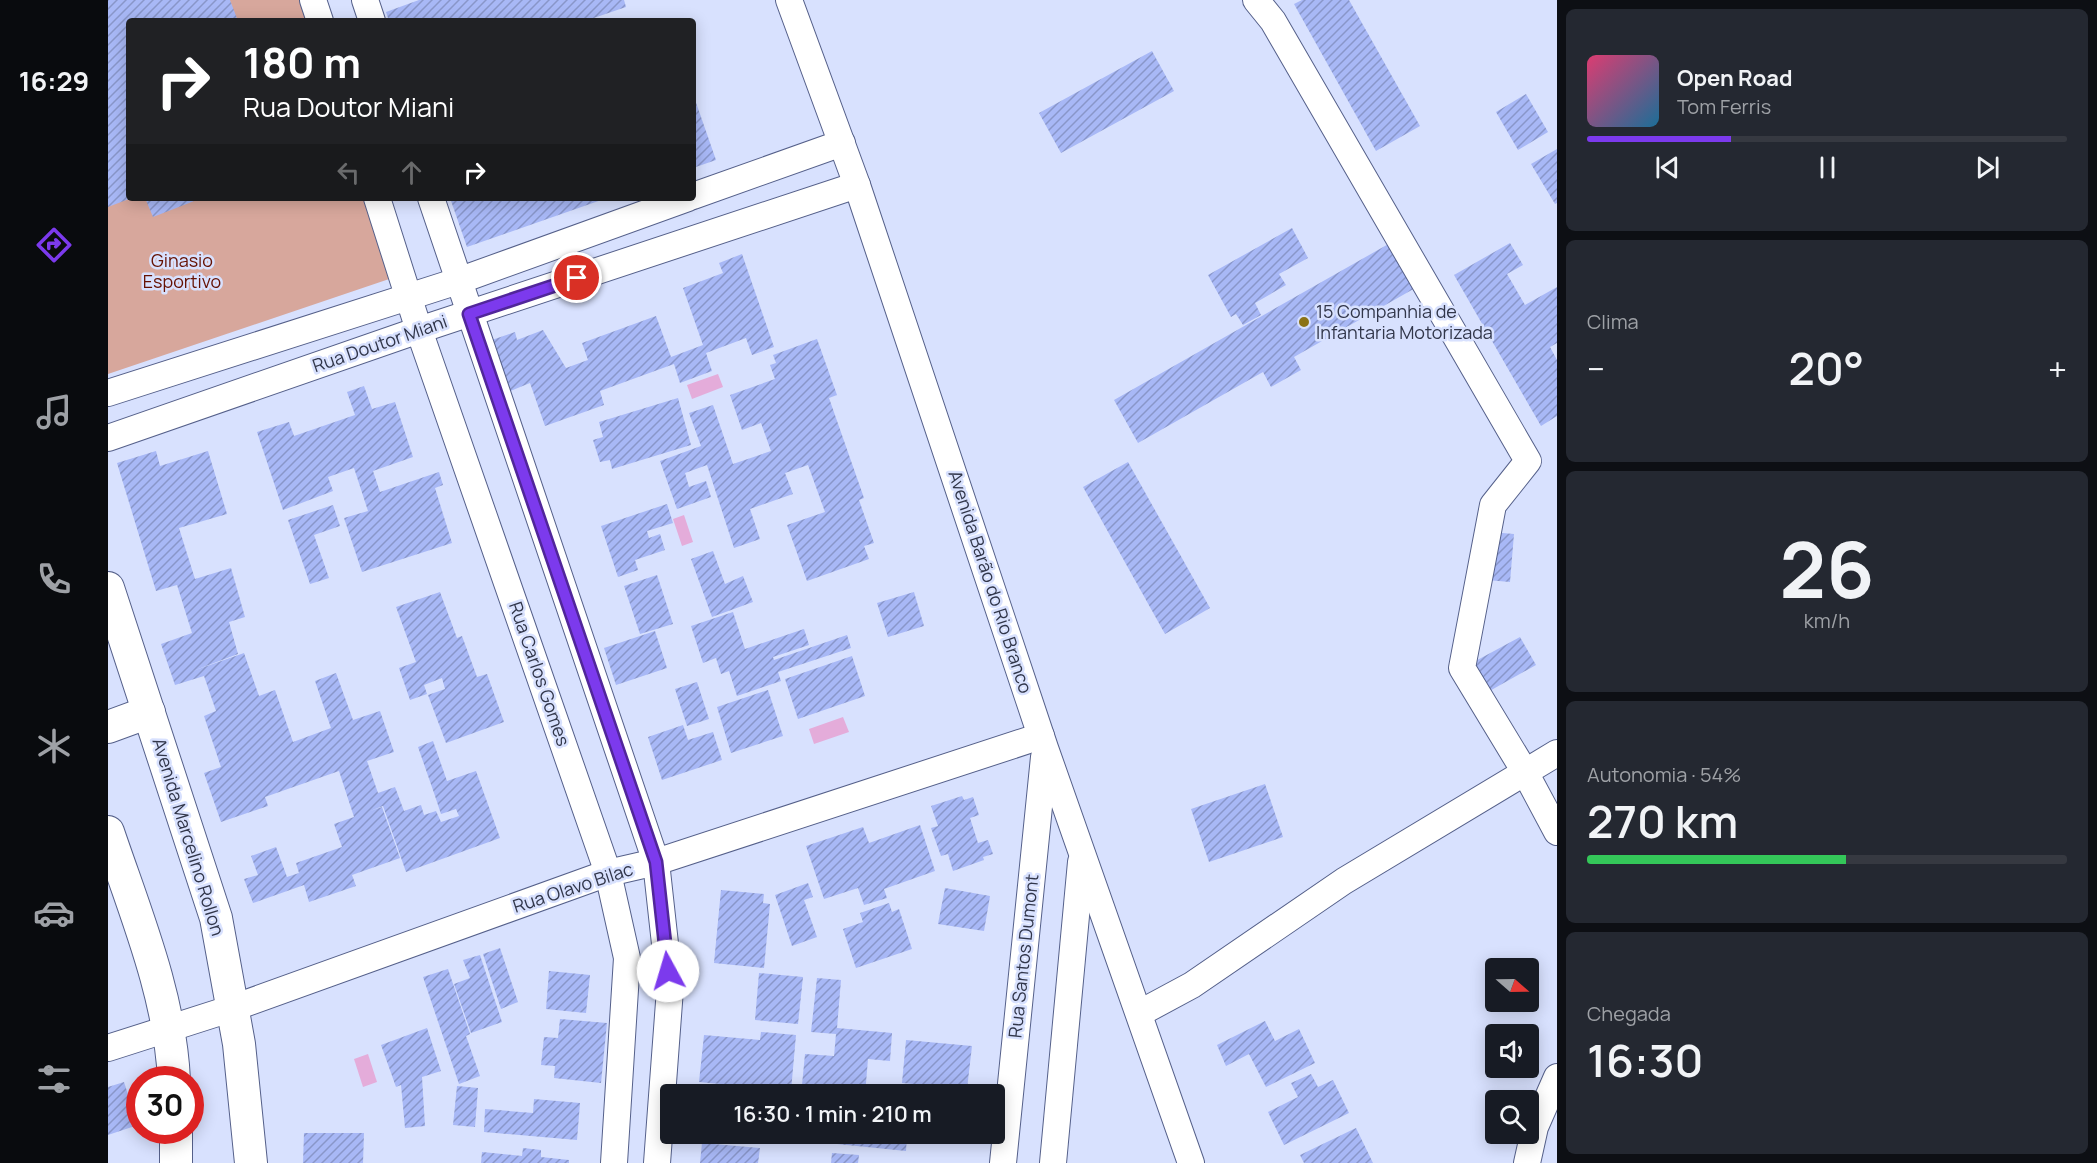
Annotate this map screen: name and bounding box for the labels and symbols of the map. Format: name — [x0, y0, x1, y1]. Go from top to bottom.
park label: Ginasio Esportivo — [143, 248, 221, 293]
pin — [551, 252, 602, 303]
place label: 15 Companhia de Infantaria Motorizada — [1316, 299, 1493, 344]
street label: Rua Doutor Miani — [309, 309, 450, 377]
marker: 15 Companhia de Infantaria Motorizada — [1297, 315, 1311, 329]
street label: Avenida Barão do Rio Branco — [944, 467, 1038, 696]
street label: Rua Carlos Gomes — [504, 598, 576, 749]
street label: Avenida Marcelino Rollon — [147, 735, 230, 939]
street label: Rua Olavo Bilac — [510, 856, 636, 918]
street label: Rua Santos Dumont — [1002, 873, 1044, 1039]
position arrow — [636, 939, 700, 1003]
north arrow — [1485, 958, 1539, 1012]
speed limit sign: 30 — [126, 1066, 204, 1144]

